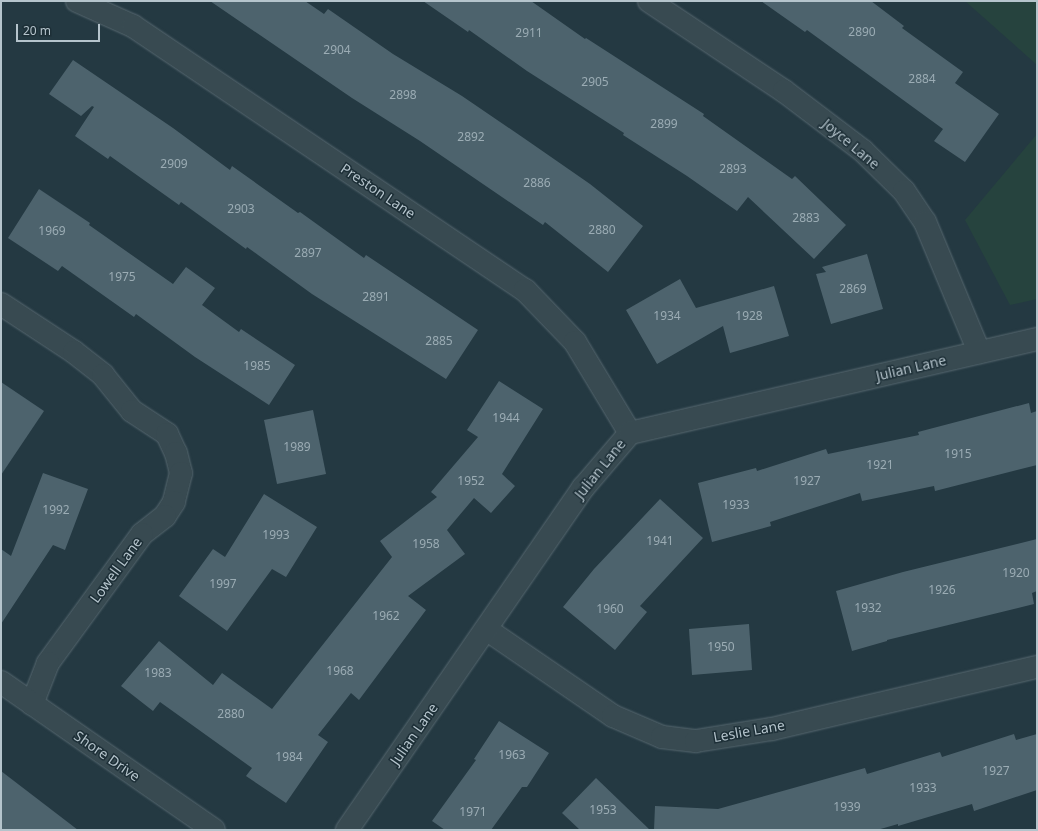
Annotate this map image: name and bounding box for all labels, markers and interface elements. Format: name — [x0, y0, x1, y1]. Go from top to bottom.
scale bar — [18, 16, 102, 42]
text: 20 m — [23, 22, 51, 39]
house number: 2890 — [848, 25, 876, 39]
house number: 2911 — [515, 26, 543, 40]
house number: 2904 — [323, 43, 351, 57]
house number: 2884 — [908, 72, 936, 86]
house number: 2905 — [581, 75, 609, 89]
house number: 2898 — [389, 88, 417, 102]
street label: Joyce Lane — [819, 115, 883, 173]
house number: 2899 — [650, 117, 678, 131]
house number: 2892 — [457, 130, 485, 144]
house number: 2909 — [160, 157, 188, 171]
street label: Preston Lane — [338, 160, 418, 222]
house number: 2893 — [719, 162, 747, 176]
house number: 2886 — [523, 176, 551, 190]
house number: 2903 — [227, 202, 255, 216]
house number: 2883 — [792, 211, 820, 225]
house number: 2880 — [588, 223, 616, 237]
house number: 1969 — [38, 224, 66, 238]
house number: 2897 — [294, 246, 322, 260]
house number: 1975 — [108, 270, 136, 284]
house number: 2869 — [839, 282, 867, 296]
house number: 2891 — [362, 290, 390, 304]
house number: 1934 — [653, 309, 681, 323]
house number: 1928 — [735, 309, 763, 323]
house number: 2885 — [425, 334, 453, 348]
street label: Julian Lane — [874, 352, 948, 384]
house number: 1985 — [243, 359, 271, 373]
house number: 1944 — [492, 411, 520, 425]
street label: Julian Lane — [571, 436, 629, 502]
house number: 1989 — [283, 440, 311, 454]
house number: 1915 — [944, 447, 972, 461]
house number: 1921 — [866, 458, 894, 472]
house number: 1952 — [457, 474, 485, 488]
house number: 1927 — [793, 474, 821, 488]
house number: 1933 — [722, 498, 750, 512]
house number: 1992 — [42, 503, 70, 517]
house number: 1993 — [262, 528, 290, 542]
street label: Lowell Lane — [87, 534, 145, 606]
house number: 1941 — [646, 534, 674, 548]
house number: 1958 — [412, 537, 440, 551]
house number: 1920 — [1002, 566, 1030, 580]
house number: 1997 — [209, 577, 237, 591]
house number: 1926 — [928, 583, 956, 597]
house number: 1932 — [854, 601, 882, 615]
house number: 1960 — [596, 602, 624, 616]
house number: 1962 — [372, 609, 400, 623]
house number: 1950 — [707, 640, 735, 654]
house number: 1968 — [326, 664, 354, 678]
house number: 1983 — [144, 666, 172, 680]
street label: Julian Lane — [387, 700, 441, 768]
house number: 2880 — [217, 707, 245, 721]
street label: Leslie Lane — [712, 716, 786, 746]
street label: Shore Drive — [71, 727, 143, 785]
house number: 1963 — [498, 748, 526, 762]
house number: 1984 — [275, 750, 303, 764]
house number: 1927 — [982, 764, 1010, 778]
house number: 1933 — [909, 781, 937, 795]
house number: 1939 — [833, 800, 861, 814]
house number: 1953 — [589, 803, 617, 817]
house number: 1971 — [459, 805, 487, 819]

